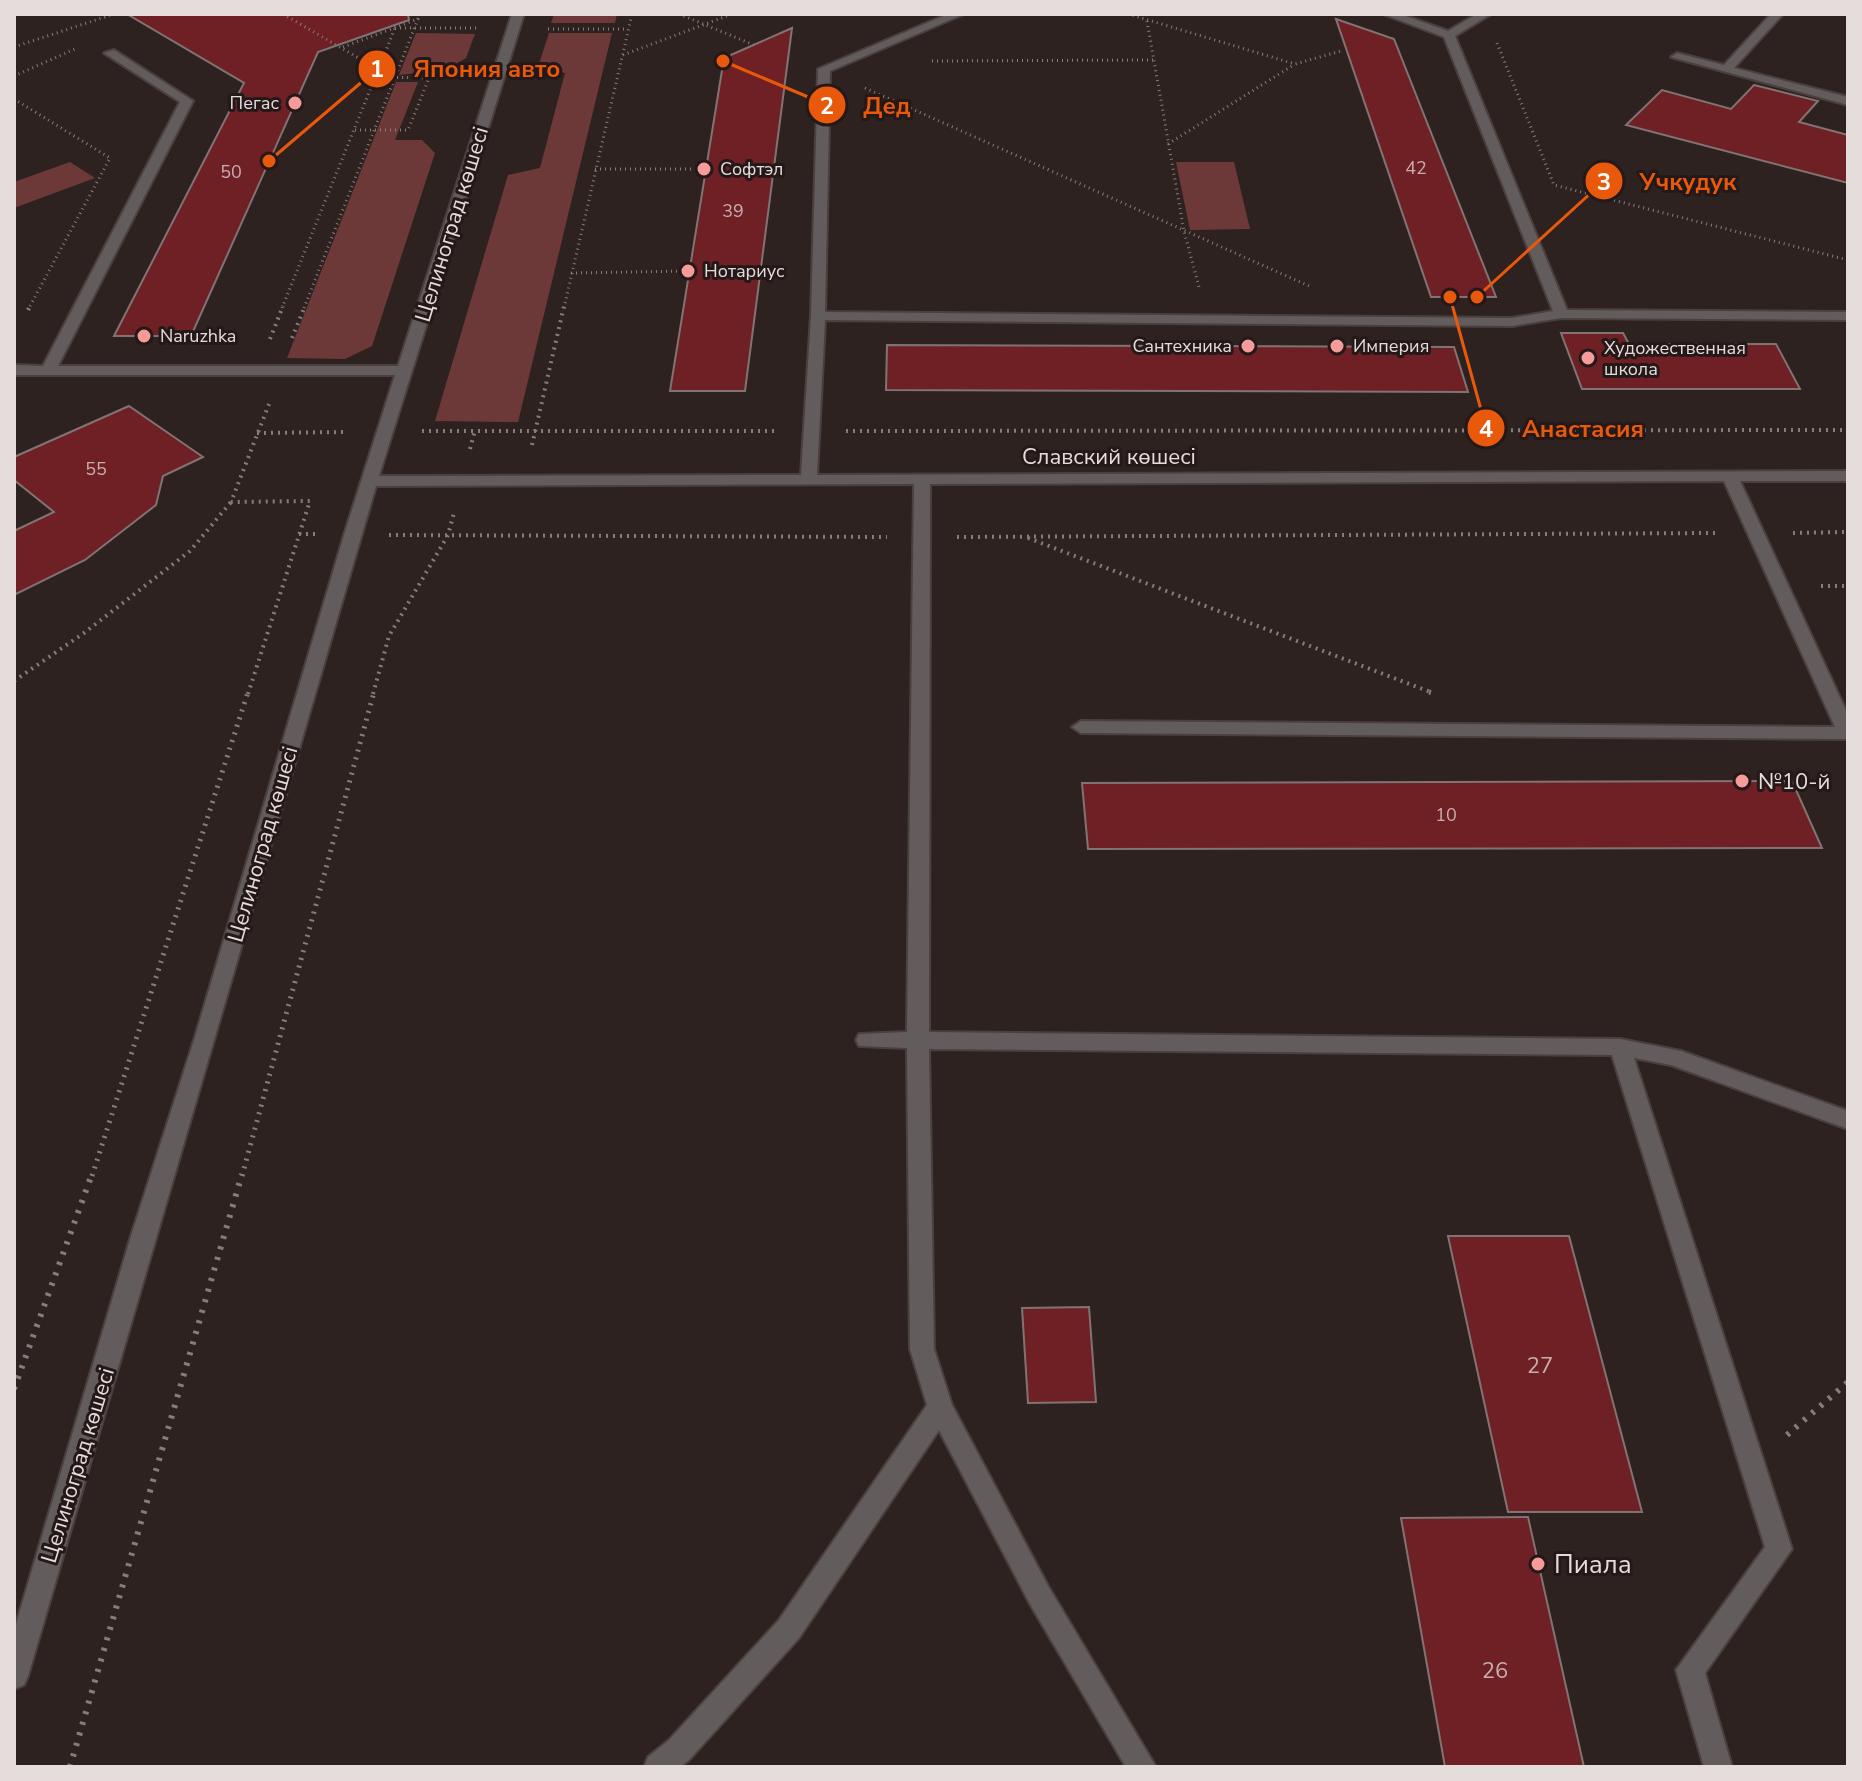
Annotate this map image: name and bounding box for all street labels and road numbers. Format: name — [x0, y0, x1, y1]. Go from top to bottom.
street label: Целиноград көшесі — [408, 123, 496, 326]
street label: Славский көшесі — [1022, 442, 1196, 472]
street label: Целиноград көшесі — [221, 743, 305, 946]
street label: Целиноград көшесі — [34, 1364, 122, 1567]

